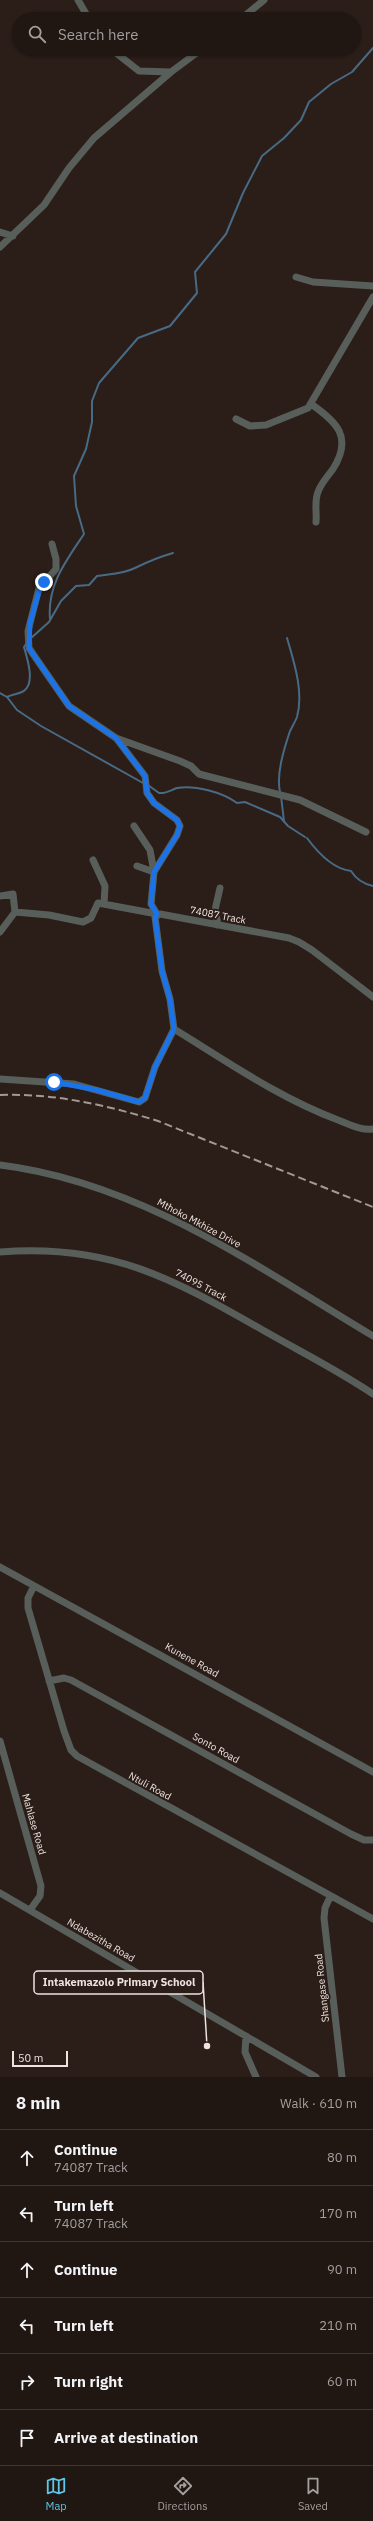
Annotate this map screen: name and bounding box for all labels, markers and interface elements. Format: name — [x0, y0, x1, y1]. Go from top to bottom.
search box — [12, 12, 361, 56]
icon: search — [26, 23, 48, 45]
text: Search here — [58, 25, 138, 44]
route end — [35, 573, 53, 591]
street label: 74087 Track — [189, 903, 248, 927]
route start — [45, 1073, 63, 1091]
street label: Mthoko Mkhize Drive — [155, 1195, 244, 1251]
street label: 74095 Track — [173, 1266, 230, 1304]
street label: Kunene Road — [163, 1640, 221, 1680]
street label: Sonto Road — [190, 1730, 242, 1766]
street label: Ntuli Road — [126, 1769, 174, 1803]
street label: Mahlase Road — [19, 1792, 49, 1856]
street label: Ndabezitha Road — [65, 1915, 137, 1965]
street label: Shangase Road — [312, 1953, 332, 2023]
callout: Intakemazolo Primary School — [34, 1971, 203, 1994]
text: Intakemazolo Primary School — [43, 1975, 196, 1989]
scale bar — [12, 2049, 68, 2068]
text: 50 m — [18, 2051, 43, 2065]
text: 8 min — [16, 2092, 60, 2114]
text: Walk · 610 m — [280, 2095, 357, 2112]
text: Continue — [54, 2140, 118, 2159]
icon: ahead — [16, 2147, 38, 2169]
text: 80 m — [327, 2149, 357, 2166]
text: 74087 Track — [54, 2159, 128, 2176]
text: Turn left — [54, 2196, 114, 2215]
icon: left — [16, 2203, 38, 2225]
text: 170 m — [319, 2205, 357, 2222]
text: 74087 Track — [54, 2215, 128, 2232]
icon: ahead — [16, 2259, 38, 2281]
text: Continue — [54, 2260, 118, 2279]
text: 90 m — [327, 2261, 357, 2278]
icon: left — [16, 2315, 38, 2337]
text: Turn left — [54, 2316, 114, 2335]
text: 210 m — [319, 2317, 357, 2334]
icon: right — [16, 2371, 38, 2393]
text: Turn right — [54, 2372, 123, 2391]
text: 60 m — [327, 2373, 357, 2390]
icon: arrive — [16, 2427, 38, 2449]
text: Arrive at destination — [54, 2428, 198, 2447]
tab: Map — [45, 2475, 67, 2513]
tab: Directions — [157, 2475, 208, 2513]
tab: Saved — [298, 2475, 328, 2513]

